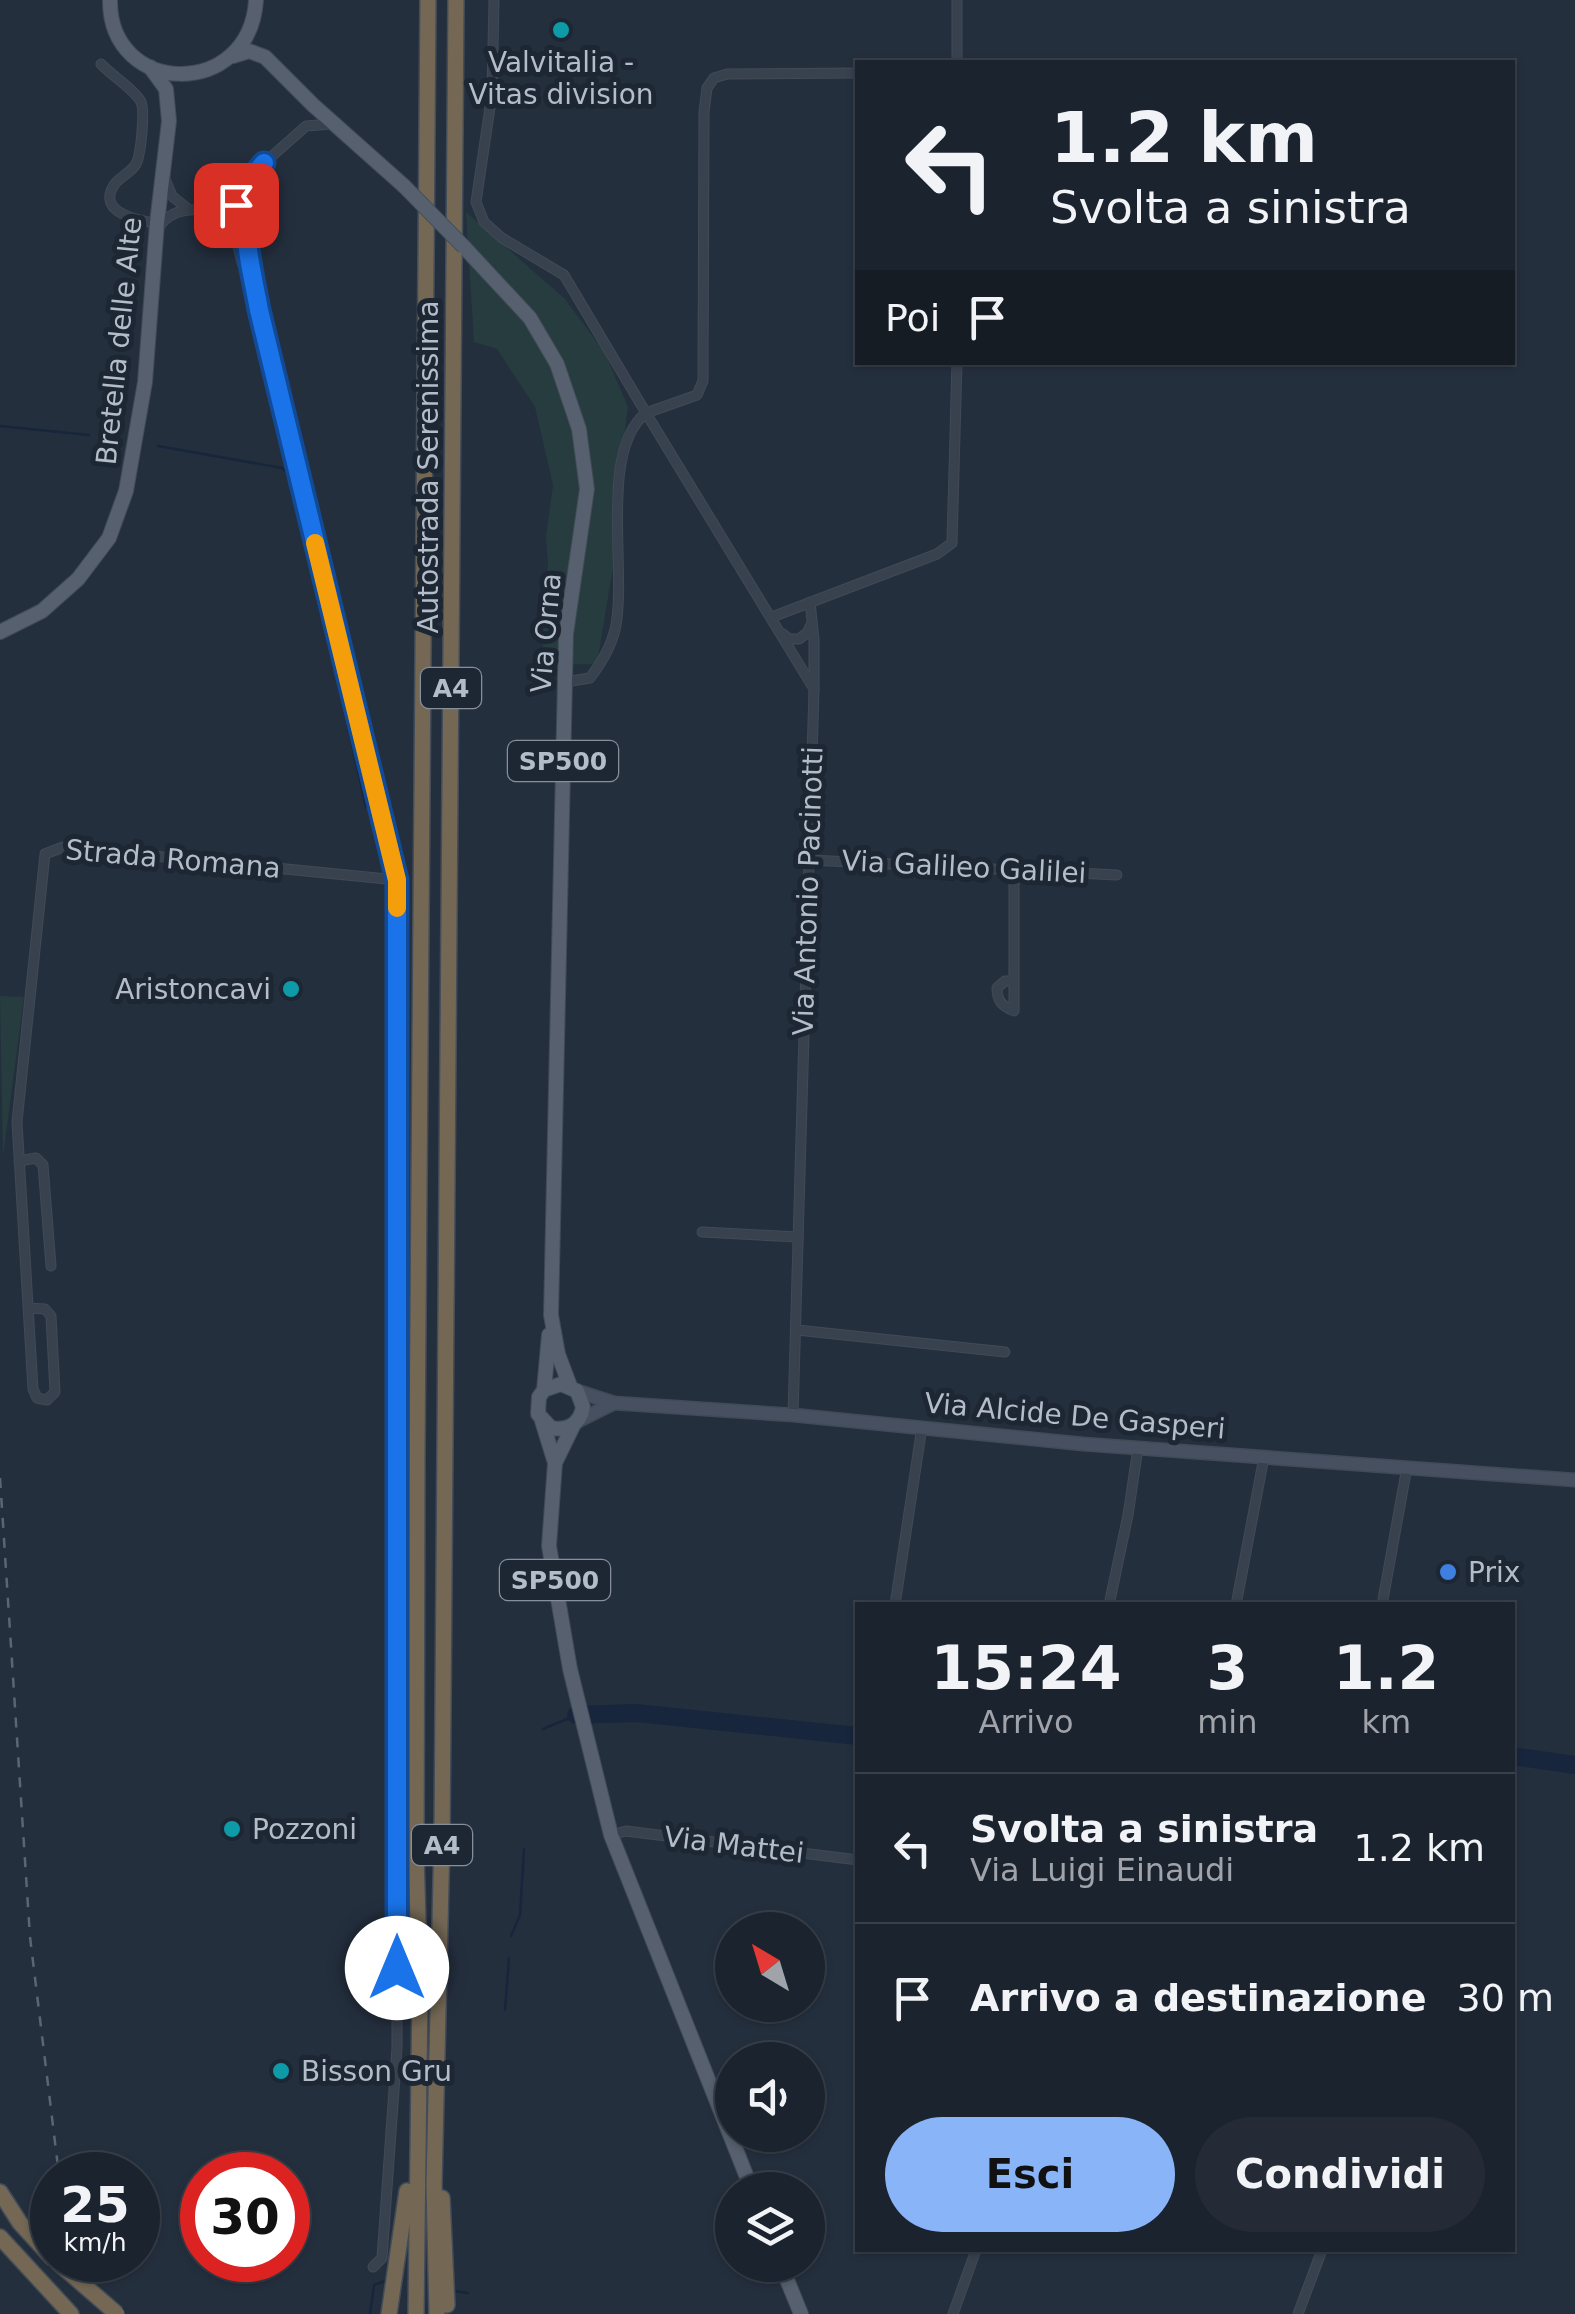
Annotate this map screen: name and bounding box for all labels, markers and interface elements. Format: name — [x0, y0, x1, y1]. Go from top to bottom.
marker: Valvitalia - Vitas division — [550, 19, 572, 41]
place label: Valvitalia - Vitas division — [468, 46, 654, 111]
text: 1.2 km — [1050, 97, 1318, 179]
icon: left — [885, 100, 1015, 230]
pin — [194, 163, 279, 248]
icon: arrive — [209, 178, 264, 233]
text: Svolta a sinistra — [1050, 181, 1411, 234]
street label: Bretella delle Alte — [90, 215, 148, 467]
icon: arrive — [960, 290, 1015, 345]
text: Poi — [885, 296, 940, 340]
street label: Autostrada Serenissima — [412, 300, 445, 634]
street label: Via Orna — [524, 572, 568, 694]
road number: A4 — [421, 668, 481, 708]
road number: SP500 — [508, 741, 618, 781]
street label: Via Antonio Pacinotti — [786, 746, 830, 1036]
street label: Strada Romana — [64, 833, 282, 885]
street label: Via Galileo Galilei — [841, 844, 1087, 890]
place label: Aristoncavi — [115, 973, 271, 1006]
marker: Aristoncavi — [280, 978, 302, 1000]
street label: Via Alcide De Gasperi — [923, 1386, 1227, 1446]
place label: Prix — [1468, 1556, 1520, 1589]
road number: SP500 — [500, 1560, 610, 1600]
marker: Prix — [1437, 1561, 1459, 1583]
text: 15:24 — [931, 1633, 1122, 1703]
text: 3 — [1206, 1633, 1248, 1703]
text: 1.2 — [1333, 1633, 1439, 1703]
text: Arrivo — [979, 1703, 1074, 1741]
text: min — [1197, 1703, 1258, 1741]
text: km — [1361, 1703, 1411, 1741]
text: Svolta a sinistra — [970, 1807, 1318, 1851]
place label: Pozzoni — [252, 1813, 357, 1846]
marker: Pozzoni — [221, 1818, 243, 1840]
street label: Via Mattei — [662, 1820, 806, 1870]
icon: left — [885, 1821, 940, 1876]
road number: A4 — [412, 1825, 472, 1865]
text: 1.2 km — [1353, 1826, 1485, 1870]
text: Via Luigi Einaudi — [970, 1851, 1234, 1889]
north arrow — [715, 1912, 825, 2022]
map controls — [715, 1912, 825, 2282]
position arrow — [345, 1916, 449, 2020]
icon: arrive — [885, 1971, 940, 2026]
text: Arrivo a destinazione — [970, 1976, 1426, 2020]
text: 30 m — [1456, 1976, 1554, 2020]
button: sound — [715, 2042, 825, 2152]
place label: Bisson Gru — [301, 2055, 452, 2088]
marker: Bisson Gru — [270, 2060, 292, 2082]
button: Esci — [885, 2117, 1175, 2232]
button: Condividi — [1195, 2117, 1485, 2232]
speed limit sign: 30 — [180, 2152, 310, 2282]
button: layers — [715, 2172, 825, 2282]
text: 25 — [60, 2176, 130, 2234]
text: km/h — [63, 2228, 127, 2257]

